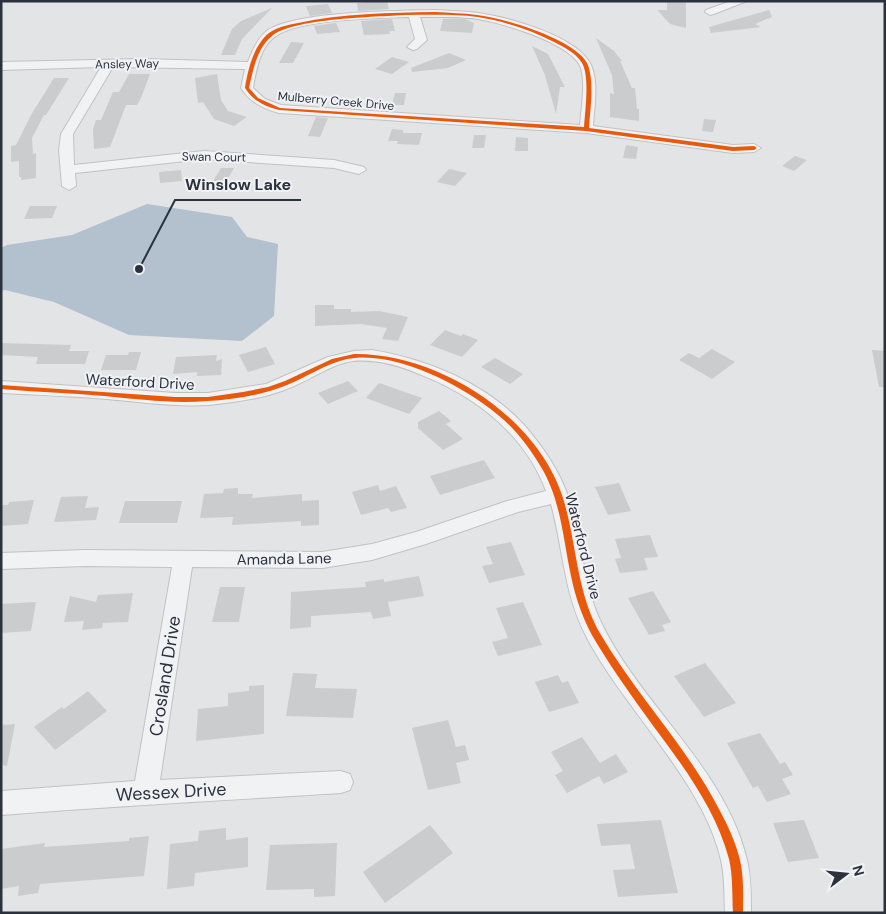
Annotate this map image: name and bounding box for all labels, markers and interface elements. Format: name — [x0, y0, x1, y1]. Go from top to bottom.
street label: Ansley Way — [95, 55, 159, 73]
street label: Mulberry Creek Drive — [277, 88, 395, 114]
street label: Swan Court — [182, 148, 247, 166]
callout: Winslow Lake — [175, 169, 301, 200]
text: Winslow Lake — [185, 174, 291, 195]
street label: Waterford Drive — [85, 369, 195, 395]
street label: Waterford Drive — [560, 491, 606, 601]
street label: Amanda Lane — [236, 548, 332, 570]
street label: Crosland Drive — [144, 614, 186, 738]
street label: Wessex Drive — [115, 777, 227, 807]
north arrow — [821, 849, 871, 899]
text: N — [848, 863, 869, 878]

